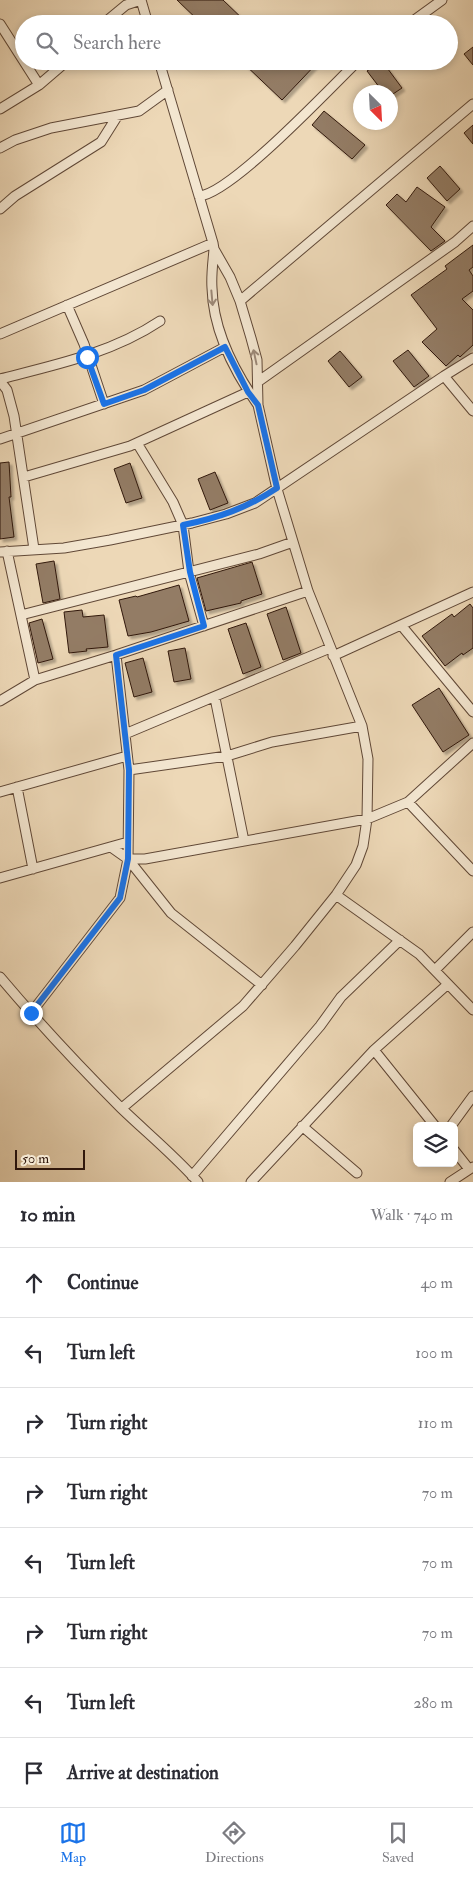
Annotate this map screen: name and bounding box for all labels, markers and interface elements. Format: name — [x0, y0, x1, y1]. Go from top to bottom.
search box — [15, 15, 458, 70]
icon: search — [33, 29, 61, 57]
text: Search here — [73, 31, 161, 55]
north arrow — [353, 85, 398, 130]
one-way arrow — [208, 289, 217, 305]
route start — [76, 346, 99, 369]
one-way arrow — [250, 349, 260, 365]
route end — [20, 1002, 43, 1025]
map controls — [413, 1122, 458, 1167]
button: layers — [413, 1122, 458, 1167]
scale bar — [15, 1147, 85, 1170]
text: 50 m — [22, 1150, 49, 1167]
text: 10 min — [20, 1201, 75, 1228]
text: Walk · 740 m — [370, 1205, 453, 1225]
icon: ahead — [20, 1269, 48, 1297]
text: Continue — [67, 1271, 138, 1295]
text: 40 m — [420, 1273, 453, 1293]
icon: left — [20, 1339, 48, 1367]
text: Turn left — [67, 1341, 135, 1365]
text: 100 m — [415, 1343, 453, 1363]
icon: right — [20, 1409, 48, 1437]
text: Turn right — [67, 1411, 147, 1435]
text: 110 m — [418, 1413, 453, 1433]
icon: right — [20, 1479, 48, 1507]
text: Turn right — [67, 1481, 147, 1505]
text: 70 m — [422, 1483, 453, 1503]
icon: left — [20, 1549, 48, 1577]
text: Turn left — [67, 1551, 135, 1575]
text: 70 m — [422, 1553, 453, 1573]
icon: right — [20, 1619, 48, 1647]
text: Turn right — [67, 1621, 147, 1645]
text: 70 m — [422, 1623, 453, 1643]
icon: left — [20, 1689, 48, 1717]
text: Turn left — [67, 1691, 135, 1715]
text: 280 m — [413, 1693, 453, 1713]
icon: arrive — [20, 1759, 48, 1787]
text: Arrive at destination — [67, 1761, 219, 1785]
tab: Map — [59, 1819, 87, 1866]
tab: Directions — [205, 1819, 264, 1866]
tab: Saved — [382, 1819, 414, 1866]

